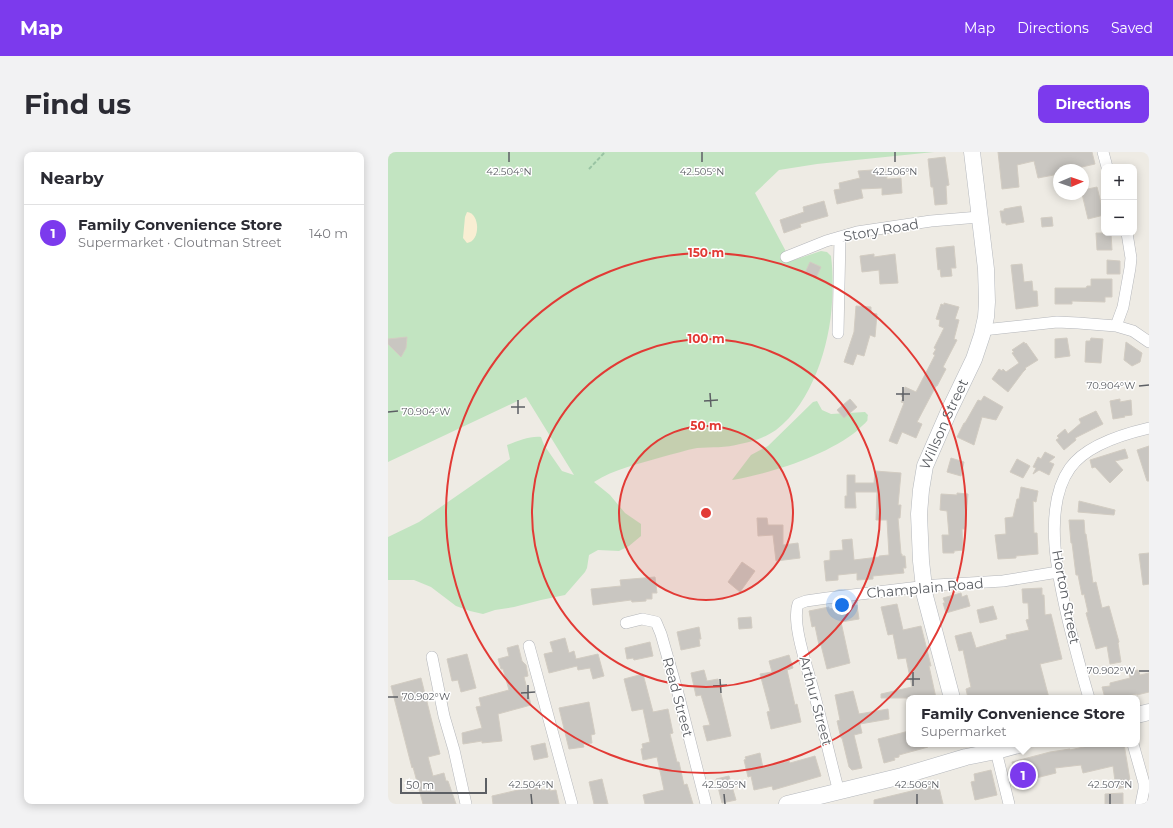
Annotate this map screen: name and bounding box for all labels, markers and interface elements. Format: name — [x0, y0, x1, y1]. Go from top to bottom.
text: Map — [20, 17, 63, 40]
text: Map — [964, 19, 995, 37]
text: Directions — [1017, 19, 1089, 37]
text: Saved — [1111, 19, 1153, 37]
button: Directions — [1038, 85, 1149, 123]
text: Find us — [24, 87, 131, 121]
north arrow — [1053, 164, 1089, 200]
map controls — [1101, 164, 1137, 236]
button: + — [1101, 164, 1137, 200]
text: 42.504°N — [486, 165, 532, 178]
text: 42.505°N — [680, 165, 724, 178]
text: 42.506°N — [873, 165, 917, 178]
text: Nearby — [40, 168, 104, 188]
button: − — [1101, 200, 1137, 236]
text: Family Convenience Store — [78, 215, 282, 234]
street label: Story Road — [842, 215, 920, 245]
text: 1 — [50, 225, 56, 241]
text: 140 m — [309, 225, 348, 241]
text: Supermarket · Cloutman Street — [78, 234, 282, 250]
text: 150 m — [688, 245, 724, 260]
text: 100 m — [688, 331, 724, 346]
street label: Willson Street — [916, 376, 972, 472]
text: 70.904°W — [1087, 379, 1135, 392]
text: 70.904°W — [402, 405, 450, 418]
text: 50 m — [690, 418, 722, 433]
centre of rings — [699, 506, 713, 520]
street label: Horton Street — [1048, 548, 1084, 646]
street label: Champlain Road — [866, 574, 984, 602]
your location — [832, 595, 852, 615]
street label: Arthur Street — [795, 654, 837, 748]
street label: Read Street — [659, 655, 697, 739]
text: 70.902°W — [1087, 664, 1135, 677]
text: 70.902°W — [402, 690, 450, 703]
popup — [906, 695, 1140, 747]
text: Family Convenience Store — [921, 704, 1125, 723]
text: Supermarket — [921, 723, 1007, 739]
pin: 1 — [1010, 760, 1036, 790]
scale bar — [400, 776, 487, 795]
text: 50 m — [406, 778, 434, 792]
text: 42.504°N — [508, 778, 554, 791]
text: 42.505°N — [702, 778, 746, 791]
text: 42.506°N — [895, 778, 939, 791]
text: 42.507°N — [1088, 778, 1132, 791]

